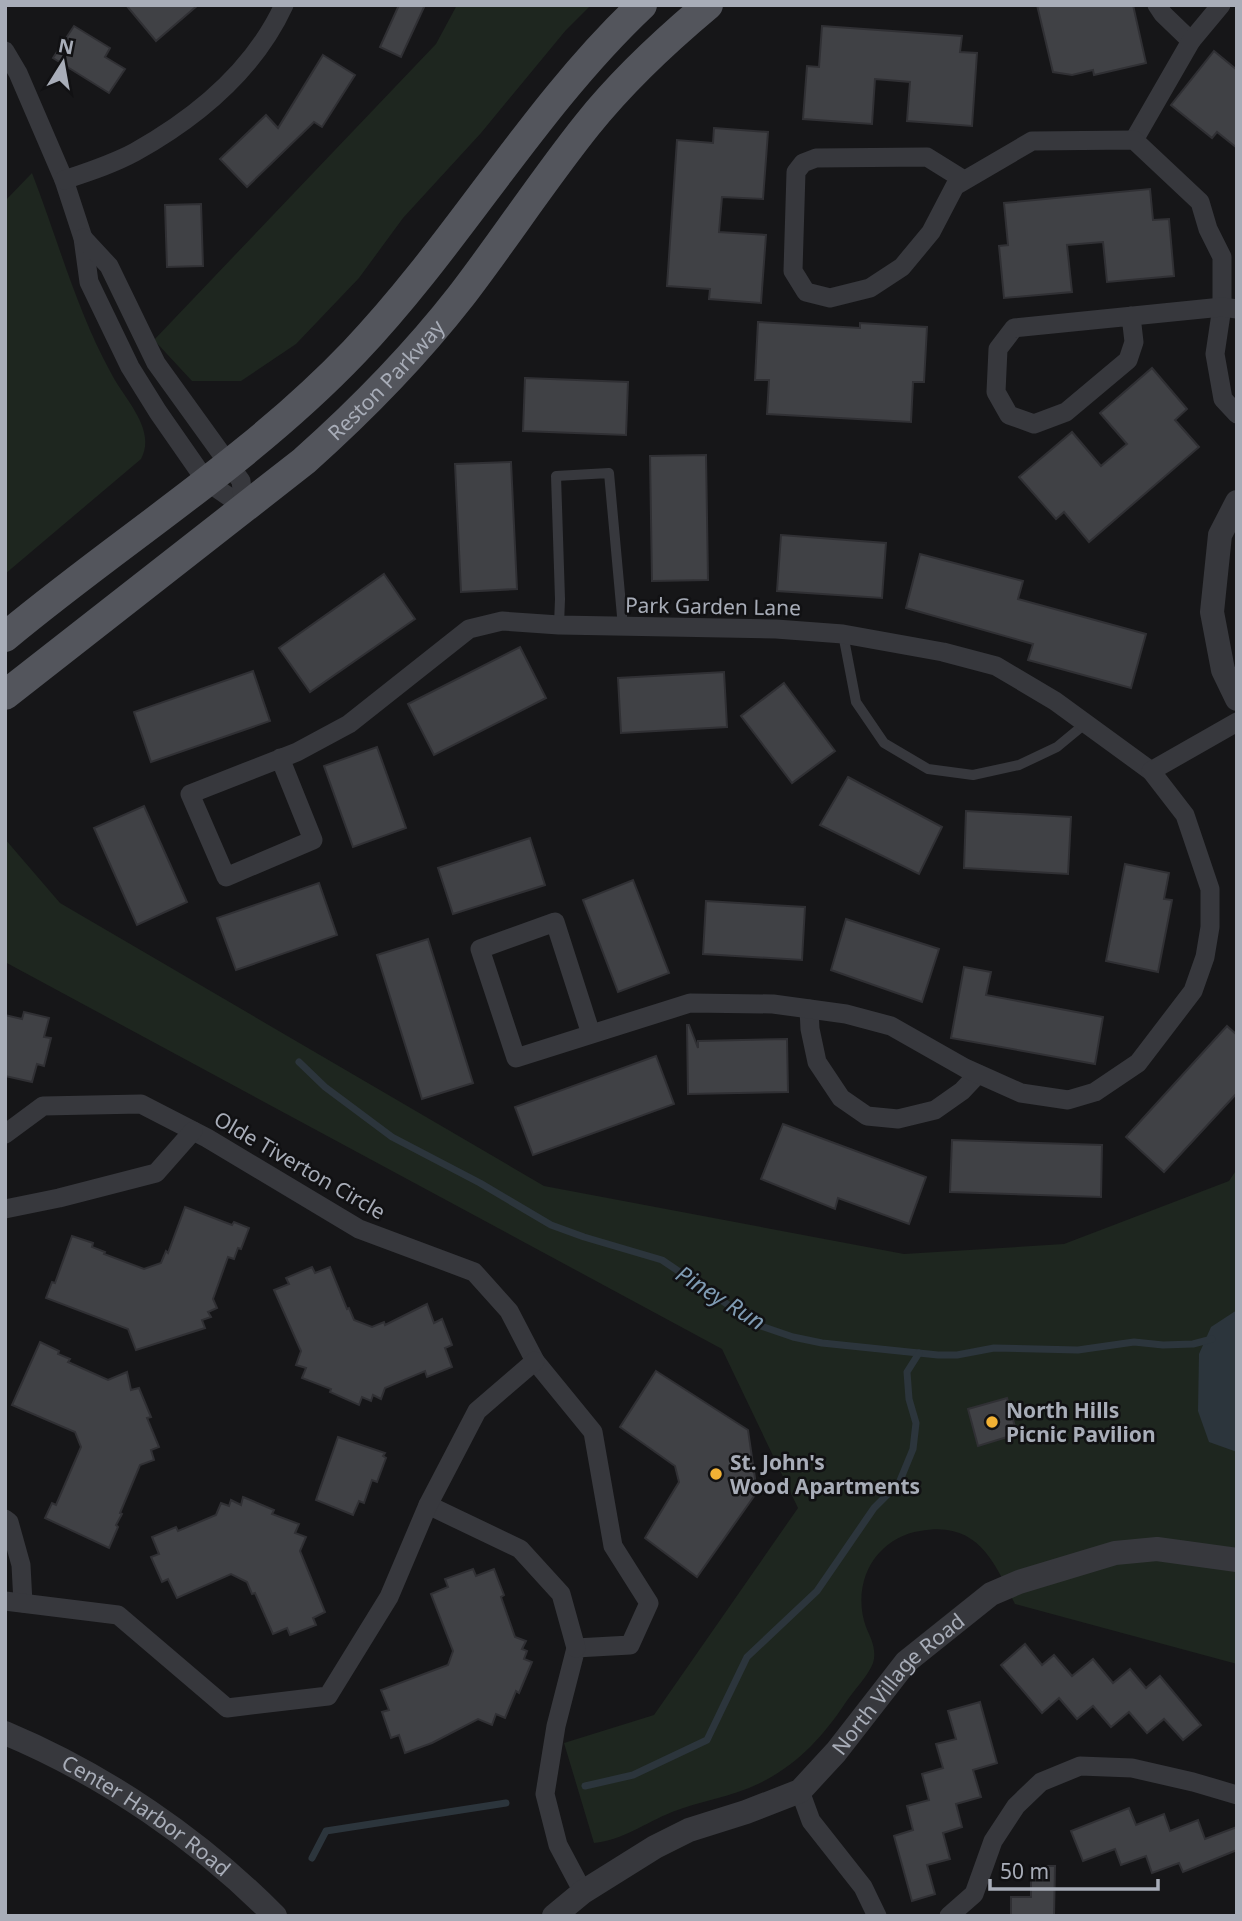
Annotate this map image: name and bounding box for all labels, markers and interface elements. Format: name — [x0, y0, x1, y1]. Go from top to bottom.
north arrow — [28, 28, 98, 98]
text: N — [56, 32, 76, 61]
street label: Reston Parkway — [321, 313, 450, 446]
street label: Park Garden Lane — [625, 590, 801, 622]
street label: Olde Tiverton Circle — [209, 1105, 391, 1225]
water label: Piney Run — [670, 1257, 772, 1337]
place label: North Hills Picnic Pavilion — [1006, 1396, 1156, 1448]
marker: North Hills Picnic Pavilion — [984, 1414, 1000, 1430]
place label: St. John's Wood Apartments — [730, 1448, 920, 1500]
marker: St. John's Wood Apartments — [708, 1466, 724, 1482]
street label: North Village Road — [825, 1607, 970, 1760]
street label: Center Harbor Road — [57, 1748, 236, 1882]
scale bar — [990, 1848, 1158, 1892]
text: 50 m — [1000, 1857, 1049, 1885]

